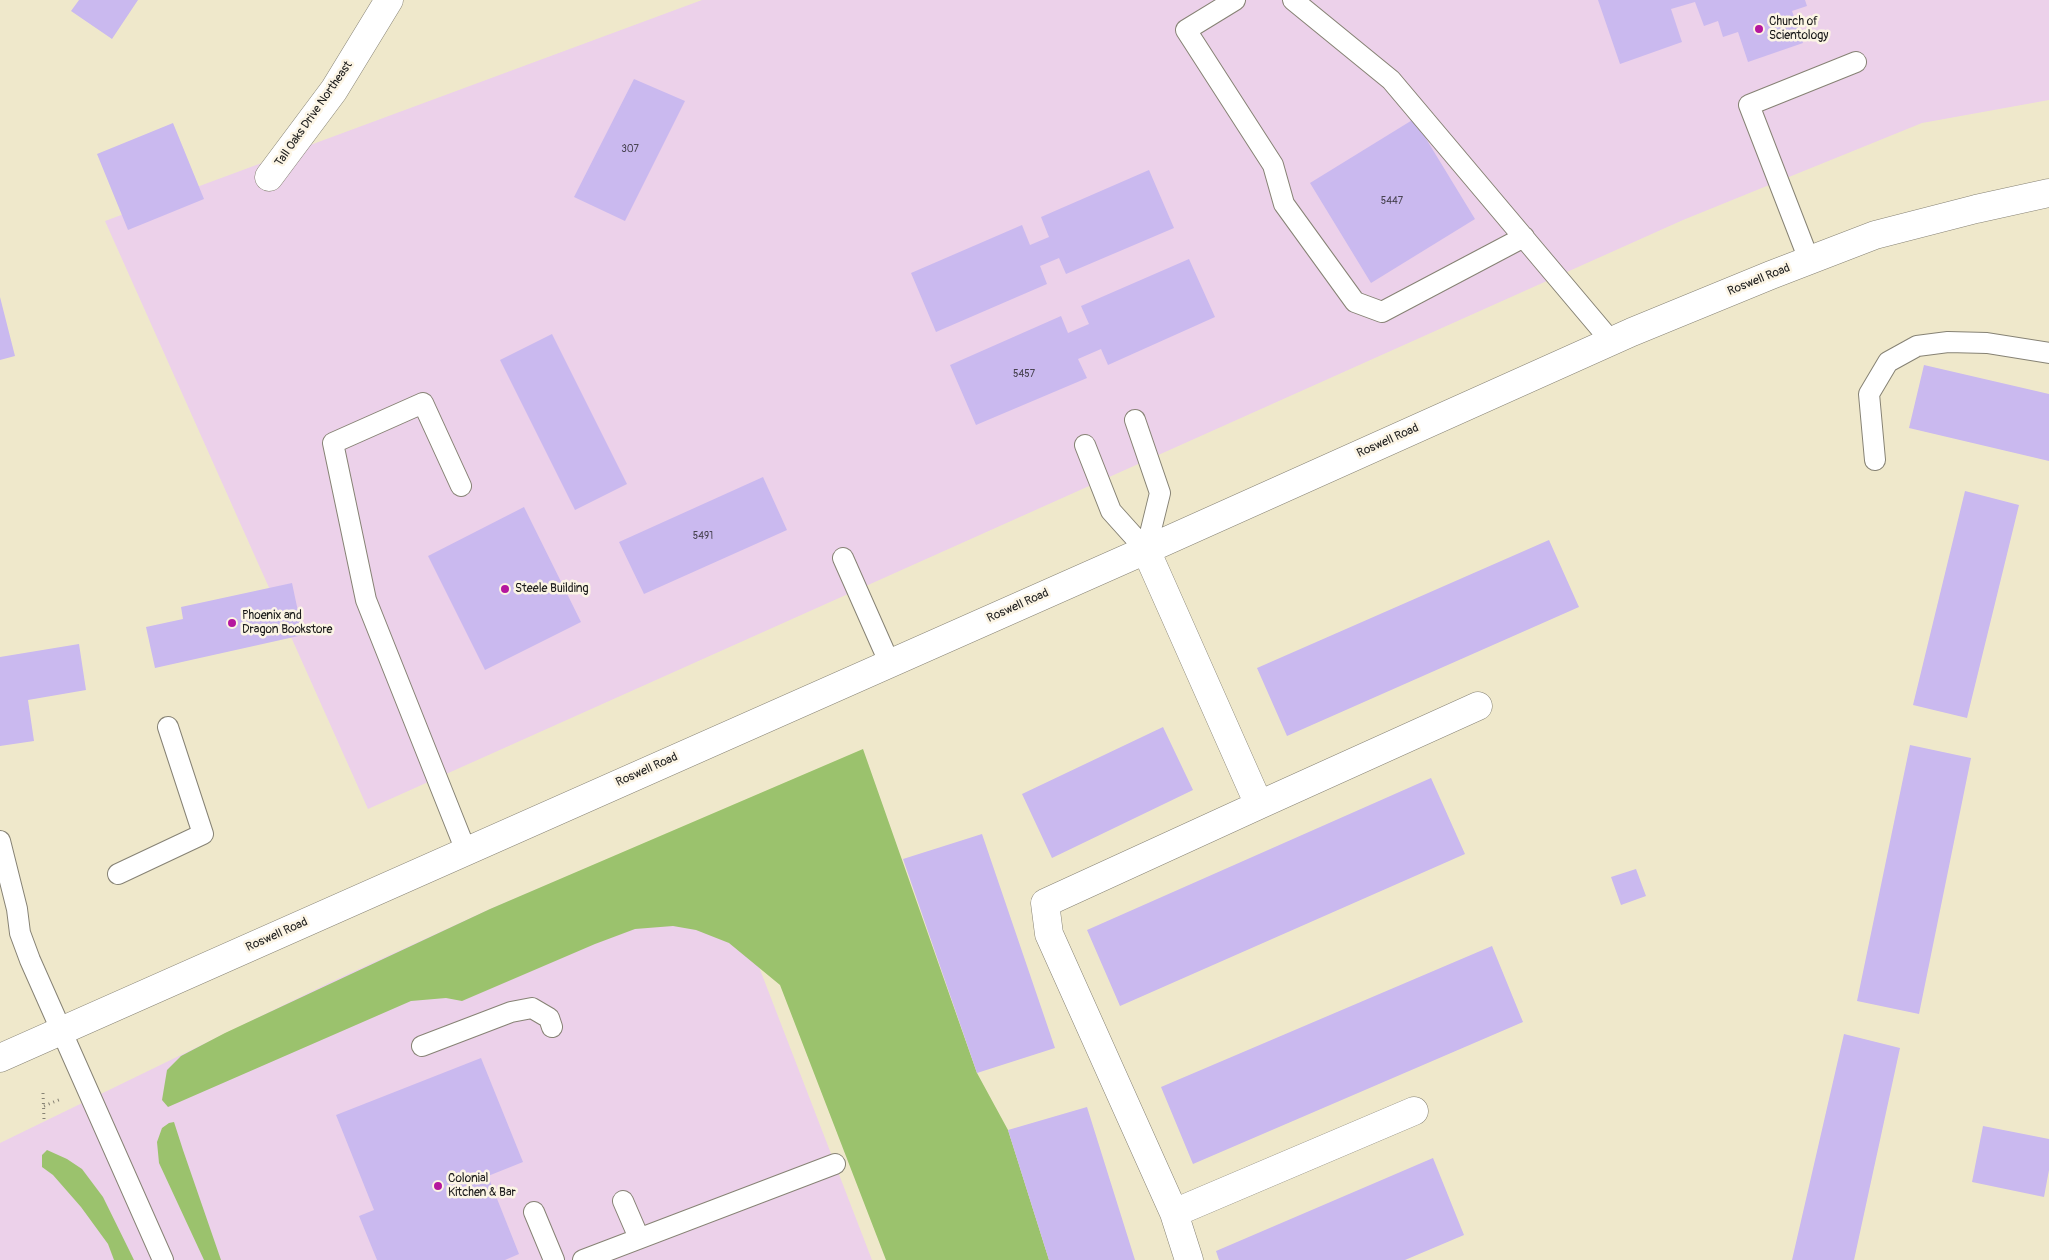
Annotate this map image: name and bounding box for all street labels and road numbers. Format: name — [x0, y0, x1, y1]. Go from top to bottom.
street label: Tall Oaks Drive Northeast — [272, 59, 356, 169]
street label: Roswell Road — [1726, 261, 1792, 299]
street label: Roswell Road — [1355, 421, 1421, 461]
street label: Roswell Road — [985, 586, 1051, 626]
street label: Roswell Road — [614, 750, 680, 790]
street label: Roswell Road — [244, 915, 310, 955]

